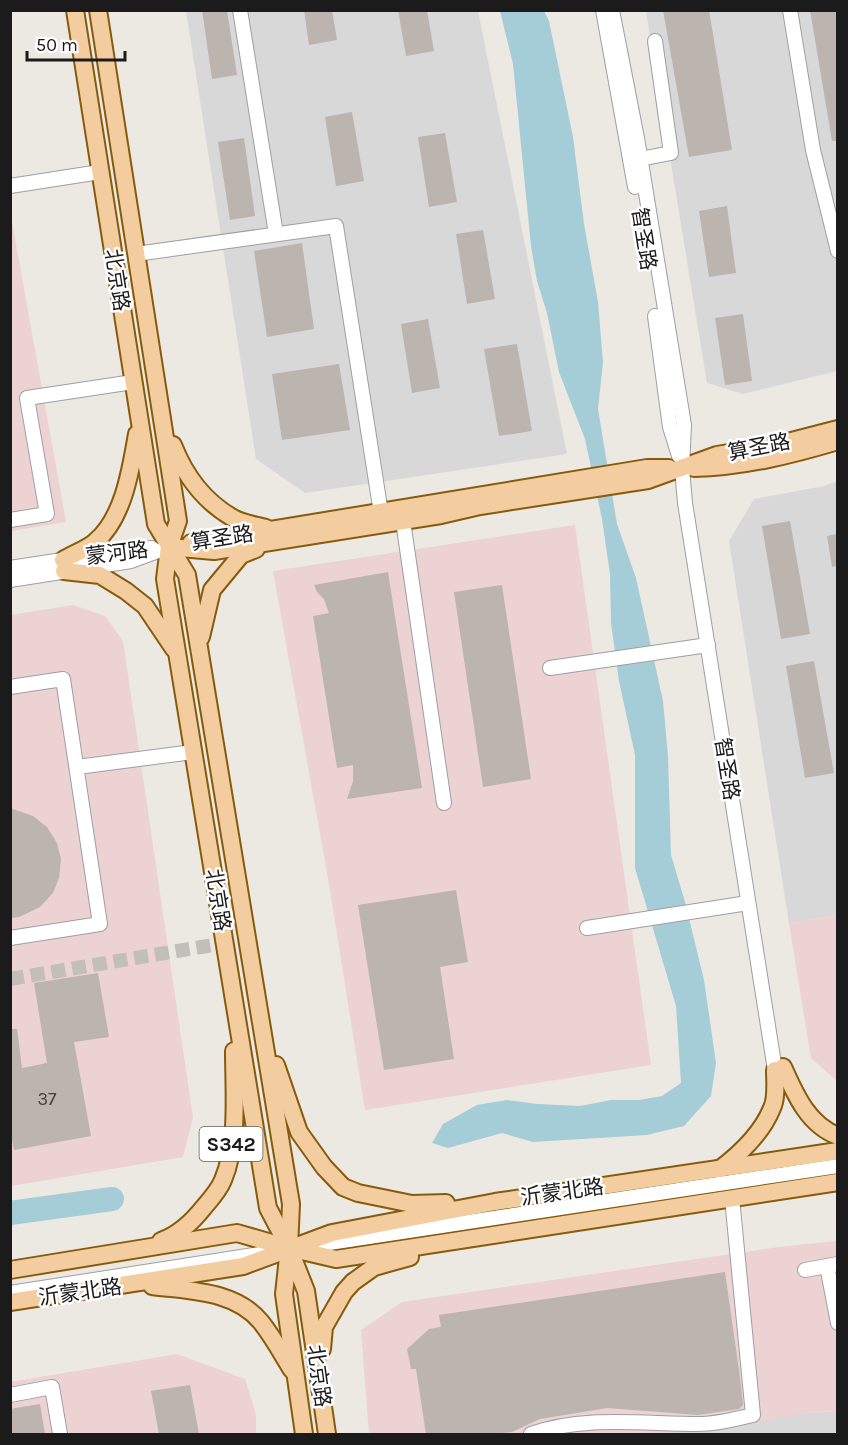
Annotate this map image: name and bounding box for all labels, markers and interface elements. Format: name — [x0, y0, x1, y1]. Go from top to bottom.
scale bar — [27, 24, 124, 62]
text: 50 m — [36, 34, 78, 56]
street label: 智圣路 — [627, 206, 661, 272]
street label: 北京路 — [100, 247, 134, 313]
street label: 算圣路 — [726, 429, 792, 465]
street label: 算圣路 — [189, 521, 255, 555]
street label: 蒙河路 — [84, 537, 150, 569]
street label: 智圣路 — [710, 736, 744, 802]
street label: 北京路 — [201, 867, 235, 933]
house number: 37 — [37, 1088, 57, 1110]
road number: S342 — [200, 1127, 262, 1161]
street label: 沂蒙北路 — [519, 1174, 605, 1210]
street label: 沂蒙北路 — [37, 1274, 123, 1310]
street label: 北京路 — [303, 1343, 335, 1409]

